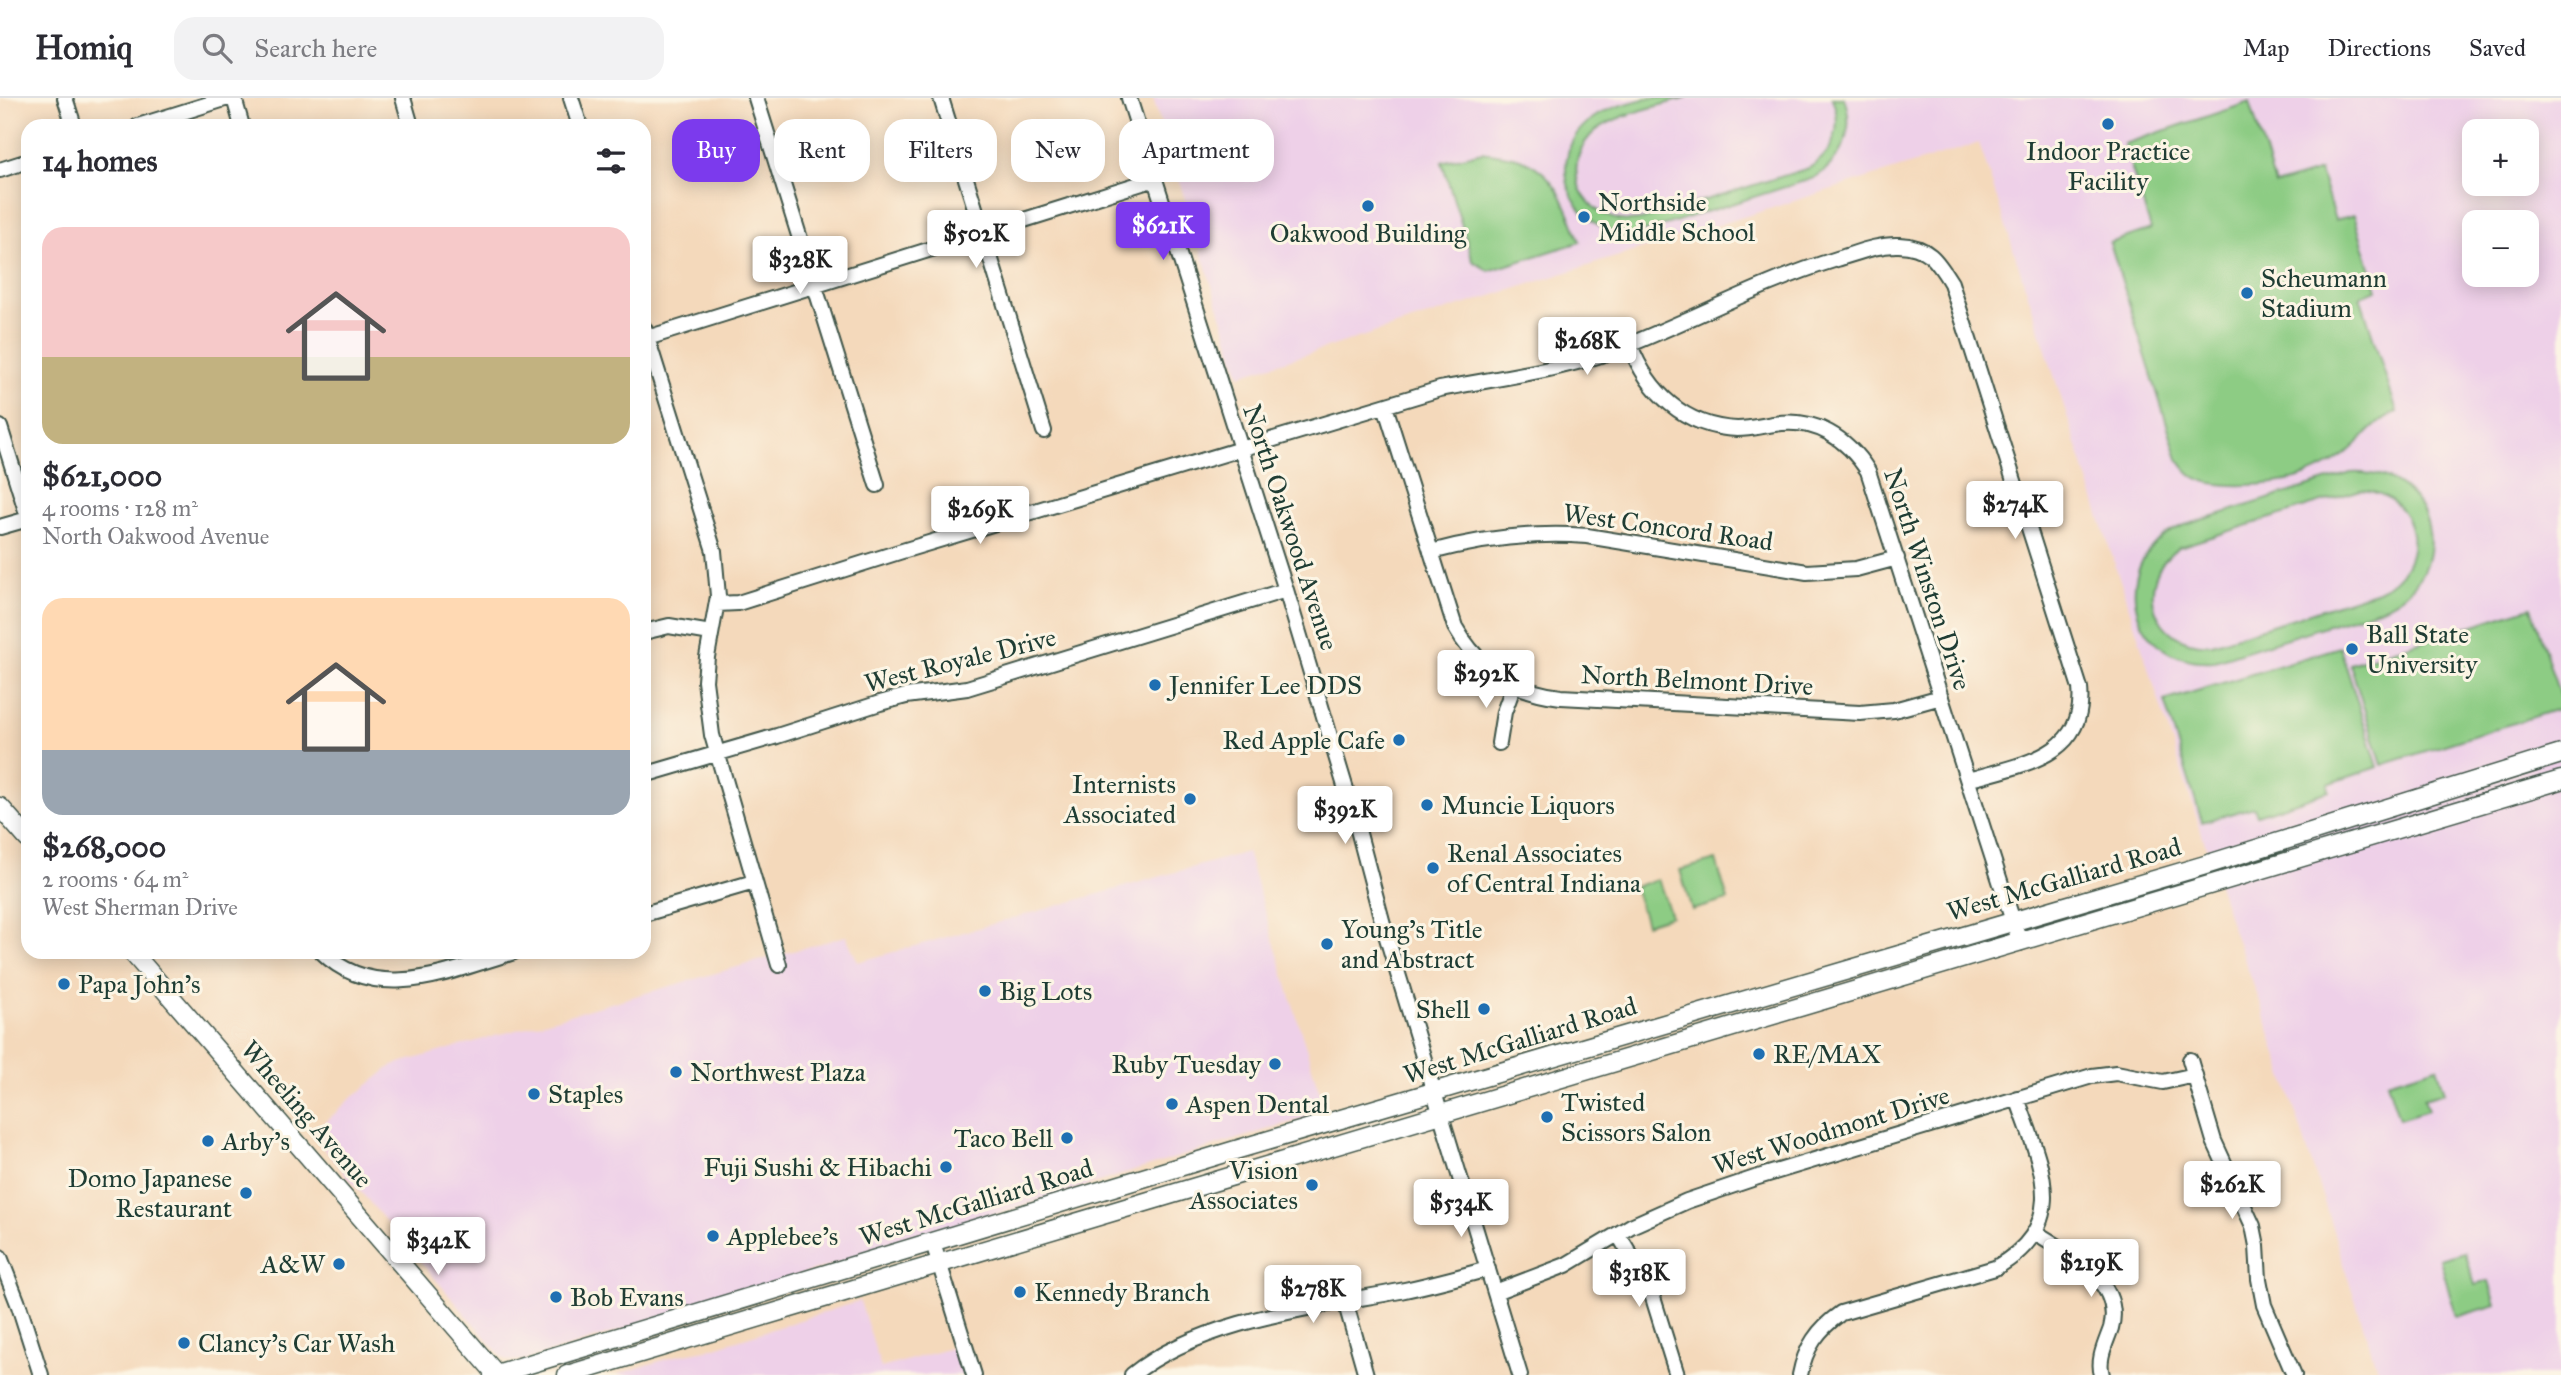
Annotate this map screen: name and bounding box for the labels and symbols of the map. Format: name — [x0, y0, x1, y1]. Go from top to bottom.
marker: Indoor Practice Facility — [2100, 116, 2116, 132]
place label: Indoor Practice Facility — [2026, 135, 2190, 197]
place label: Northside Middle School — [1598, 186, 1755, 248]
marker: Oakwood Building — [1360, 198, 1376, 214]
pin: $621K — [1114, 202, 1212, 262]
marker: Northside Middle School — [1576, 209, 1592, 225]
pin: $502K — [927, 211, 1025, 270]
place label: Oakwood Building — [1270, 217, 1467, 249]
pin: $328K — [751, 236, 849, 296]
place label: Scheumann Stadium — [2261, 262, 2387, 324]
marker: Scheumann Stadium — [2239, 285, 2255, 301]
pin: $268K — [1538, 317, 1636, 377]
street label: North Oakwood Avenue — [1236, 400, 1346, 654]
street label: North Winston Drive — [1877, 464, 1979, 694]
pin: $274K — [1966, 482, 2064, 541]
pin: $269K — [931, 486, 1029, 546]
street label: West Concord Road — [1561, 496, 1775, 558]
place label: Ball State University — [2366, 618, 2478, 680]
street label: West Royale Drive — [861, 621, 1059, 699]
marker: Ball State University — [2344, 641, 2360, 657]
pin: $292K — [1437, 650, 1535, 710]
street label: North Belmont Drive — [1580, 658, 1814, 702]
place label: Jennifer Lee DDS — [1166, 669, 1362, 701]
marker: Jennifer Lee DDS — [1147, 677, 1163, 693]
place label: Red Apple Cafe — [1223, 724, 1385, 756]
marker: Red Apple Cafe — [1391, 732, 1407, 748]
place label: Internists Associated — [1063, 768, 1176, 830]
pin: $392K — [1296, 786, 1394, 846]
place label: Muncie Liquors — [1441, 789, 1615, 821]
marker: Internists Associated — [1182, 791, 1198, 807]
marker: Muncie Liquors — [1419, 797, 1435, 813]
street label: West McGalliard Road — [1943, 830, 2185, 928]
place label: Renal Associates of Central Indiana — [1447, 837, 1641, 899]
marker: Renal Associates of Central Indiana — [1425, 860, 1441, 876]
place label: Young's Title and Abstract — [1341, 913, 1483, 975]
marker: Young's Title and Abstract — [1319, 936, 1335, 952]
place label: Papa John's — [78, 968, 200, 1000]
place label: Big Lots — [999, 975, 1092, 1007]
marker: Papa John's — [56, 976, 72, 992]
marker: Big Lots — [977, 983, 993, 999]
street label: West McGalliard Road — [1400, 989, 1640, 1091]
place label: Shell — [1416, 993, 1470, 1025]
marker: Shell — [1476, 1001, 1492, 1017]
street label: Wheeling Avenue — [234, 1034, 380, 1194]
place label: RE/MAX — [1773, 1038, 1881, 1070]
marker: RE/MAX — [1751, 1046, 1767, 1062]
place label: Ruby Tuesday — [1112, 1048, 1262, 1080]
place label: Northwest Plaza — [690, 1056, 866, 1088]
marker: Ruby Tuesday — [1267, 1056, 1283, 1072]
marker: Northwest Plaza — [668, 1064, 684, 1080]
place label: Staples — [548, 1078, 623, 1110]
street label: West Woodmont Drive — [1709, 1079, 1953, 1181]
marker: Staples — [526, 1086, 542, 1102]
place label: Twisted Scissors Salon — [1561, 1086, 1711, 1148]
place label: Aspen Dental — [1185, 1088, 1329, 1120]
marker: Aspen Dental — [1164, 1096, 1180, 1112]
marker: Twisted Scissors Salon — [1539, 1109, 1555, 1125]
place label: Taco Bell — [954, 1122, 1053, 1154]
place label: Arby's — [221, 1125, 290, 1157]
marker: Taco Bell — [1059, 1130, 1075, 1146]
marker: Arby's — [200, 1133, 216, 1149]
place label: Fuji Sushi & Hibachi — [704, 1151, 932, 1183]
street label: West McGalliard Road — [856, 1151, 1096, 1253]
place label: Vision Associates — [1189, 1154, 1298, 1216]
marker: Fuji Sushi & Hibachi — [938, 1159, 954, 1175]
place label: Domo Japanese Restaurant — [68, 1162, 232, 1224]
pin: $262K — [2183, 1162, 2281, 1221]
marker: Vision Associates — [1304, 1177, 1320, 1193]
pin: $534K — [1412, 1180, 1510, 1239]
marker: Domo Japanese Restaurant — [238, 1185, 254, 1201]
pin: $342K — [389, 1218, 487, 1277]
place label: Applebee's — [726, 1220, 838, 1252]
marker: Applebee's — [705, 1228, 721, 1244]
pin: $219K — [2042, 1240, 2140, 1299]
place label: A&W — [260, 1248, 326, 1280]
pin: $318K — [1590, 1250, 1688, 1309]
marker: A&W — [331, 1256, 347, 1272]
pin: $278K — [1264, 1266, 1362, 1325]
place label: Kennedy Branch — [1034, 1276, 1210, 1308]
place label: Bob Evans — [570, 1281, 684, 1313]
marker: Kennedy Branch — [1012, 1284, 1028, 1300]
marker: Bob Evans — [548, 1289, 564, 1305]
place label: Clancy's Car Wash — [198, 1327, 396, 1359]
marker: Clancy's Car Wash — [176, 1335, 192, 1351]

